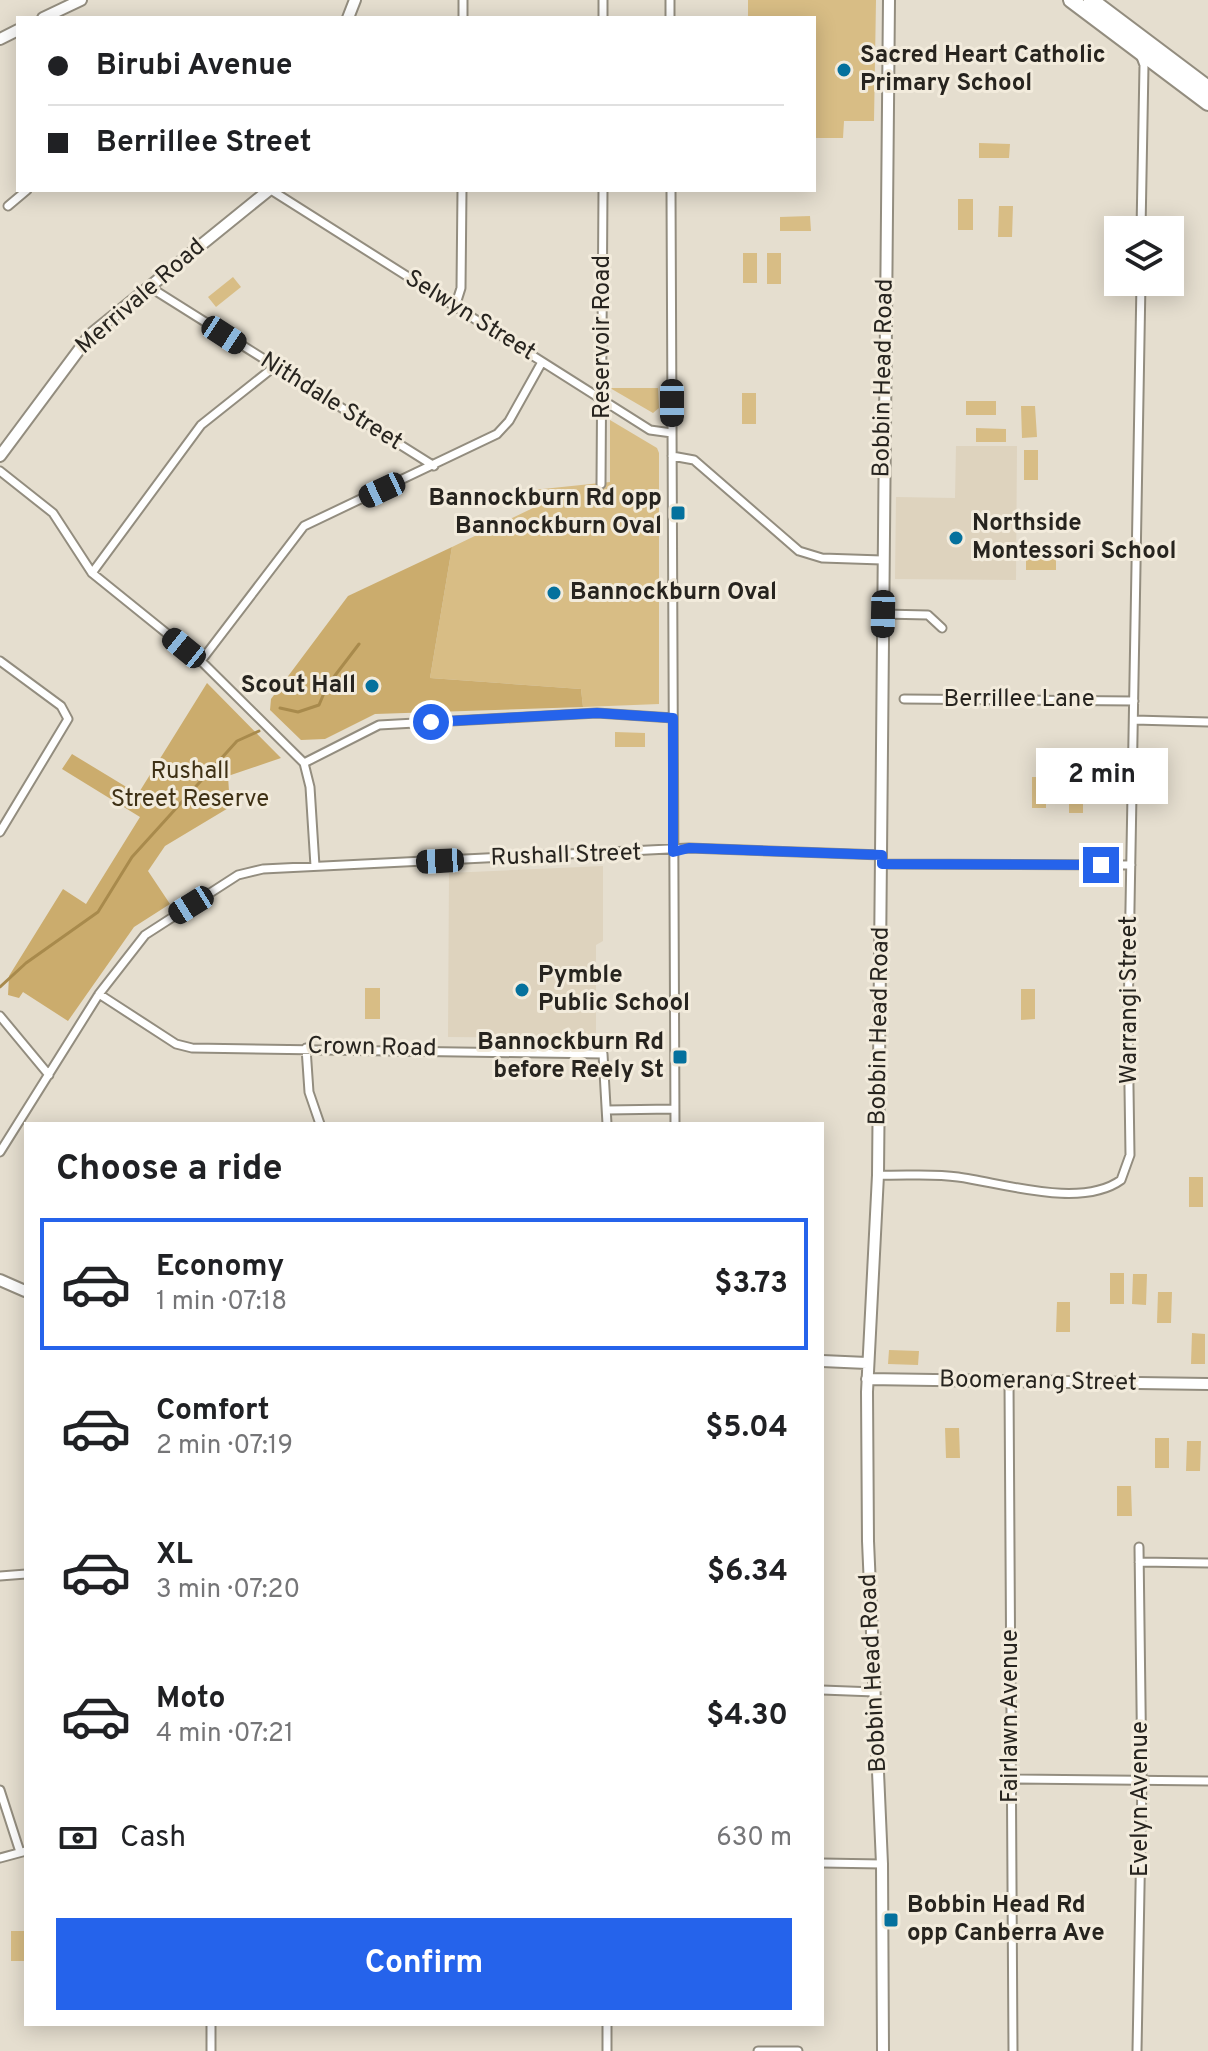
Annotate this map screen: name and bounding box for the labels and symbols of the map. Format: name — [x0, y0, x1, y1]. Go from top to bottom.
place label: Sacred Heart Catholic Primary School — [860, 41, 1106, 99]
marker: Sacred Heart Catholic Primary School — [835, 61, 853, 79]
street label: Merrivale Road — [70, 233, 212, 361]
street label: Reservoir Road — [588, 255, 618, 419]
street label: Selwyn Street — [399, 264, 541, 368]
street label: Bobbin Head Road — [867, 278, 901, 478]
car — [197, 312, 251, 358]
street label: Nithdale Street — [254, 346, 408, 458]
car — [660, 379, 684, 427]
car — [355, 469, 409, 511]
place label: Bannockburn Rd opp Bannockburn Oval — [428, 484, 662, 542]
marker: Bannockburn Rd opp Bannockburn Oval — [669, 504, 687, 522]
place label: Northside Montessori School — [972, 509, 1176, 567]
marker: Northside Montessori School — [947, 529, 965, 547]
place label: Bannockburn Oval — [570, 578, 777, 608]
marker: Bannockburn Oval — [545, 584, 563, 602]
car — [871, 590, 895, 638]
car — [158, 624, 210, 672]
place label: Scout Hall — [241, 671, 356, 701]
marker: Scout Hall — [363, 677, 381, 695]
street label: Berrillee Lane — [943, 685, 1095, 715]
route start — [413, 704, 449, 740]
callout: 2 min — [1035, 749, 1167, 805]
park label: Rushall Street Reserve — [111, 757, 269, 815]
street label: Rushall Street — [490, 838, 642, 874]
route end — [1083, 847, 1119, 883]
car — [415, 848, 465, 874]
car — [164, 882, 218, 928]
street label: Warrangi Street — [1115, 916, 1145, 1084]
street label: Bobbin Head Road — [863, 926, 897, 1126]
place label: Pymble Public School — [538, 961, 690, 1019]
marker: Pymble Public School — [513, 981, 531, 999]
place label: Bannockburn Rd before Reely St — [477, 1028, 664, 1086]
street label: Crown Road — [307, 1032, 437, 1064]
marker: Bannockburn Rd before Reely St — [671, 1048, 689, 1066]
street label: Boomerang Street — [939, 1365, 1137, 1399]
street label: Bobbin Head Road — [854, 1573, 894, 1773]
street label: Fairlawn Avenue — [996, 1629, 1026, 1803]
street label: Evelyn Avenue — [1126, 1721, 1156, 1877]
place label: Bobbin Head Rd opp Canberra Ave — [907, 1891, 1105, 1949]
marker: Bobbin Head Rd opp Canberra Ave — [882, 1911, 900, 1929]

